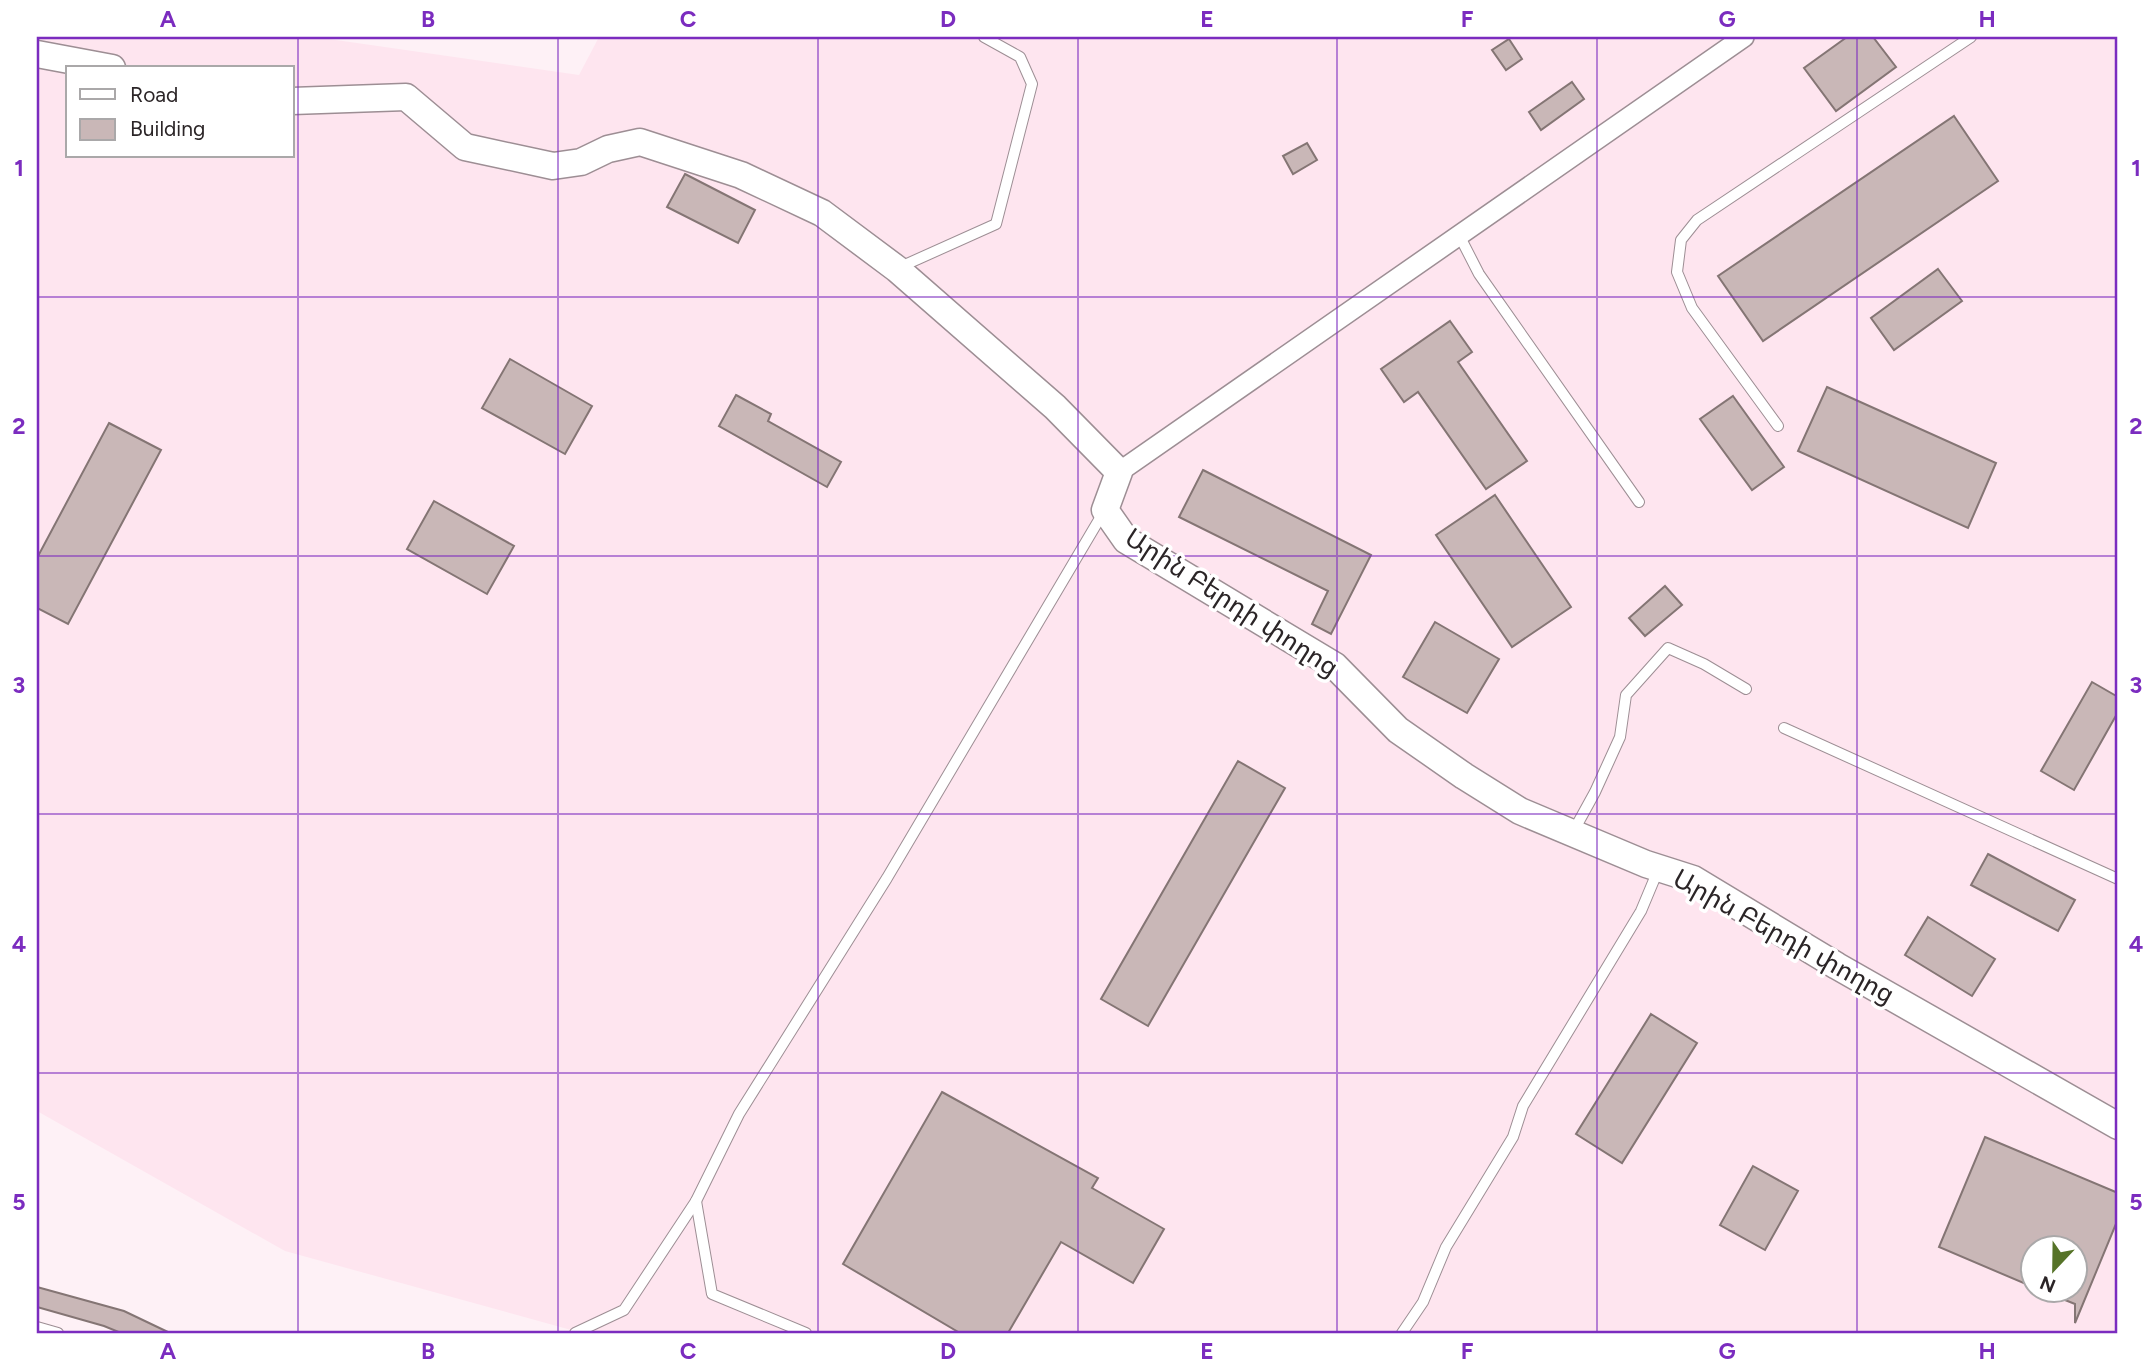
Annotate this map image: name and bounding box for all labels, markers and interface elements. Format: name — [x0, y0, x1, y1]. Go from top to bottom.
text: A — [160, 5, 177, 33]
text: B — [421, 5, 435, 33]
text: C — [680, 5, 697, 33]
text: D — [940, 5, 956, 33]
text: E — [1200, 5, 1214, 33]
text: F — [1461, 5, 1474, 33]
text: G — [1718, 5, 1736, 33]
text: H — [1978, 5, 1996, 33]
legend — [66, 66, 294, 158]
text: Road — [130, 82, 178, 107]
text: Building — [130, 116, 205, 141]
text: 1 — [14, 154, 24, 182]
text: 1 — [2131, 154, 2141, 182]
text: 2 — [12, 412, 26, 440]
text: 2 — [2129, 412, 2143, 440]
street label: Արին Բերդի փողոց — [1119, 521, 1345, 683]
text: 3 — [13, 671, 25, 699]
text: 3 — [2130, 671, 2142, 699]
street label: Արին Բերդի փողոց — [1668, 862, 1900, 1010]
text: 4 — [12, 930, 26, 958]
text: 4 — [2129, 930, 2143, 958]
text: 5 — [12, 1188, 26, 1216]
text: 5 — [2129, 1188, 2143, 1216]
north arrow — [2018, 1234, 2088, 1304]
text: N — [2037, 1271, 2059, 1298]
text: A — [160, 1337, 177, 1365]
text: B — [421, 1337, 435, 1365]
text: C — [680, 1337, 697, 1365]
text: D — [940, 1337, 956, 1365]
text: E — [1200, 1337, 1214, 1365]
text: F — [1461, 1337, 1474, 1365]
text: G — [1718, 1337, 1736, 1365]
text: H — [1978, 1337, 1996, 1365]

